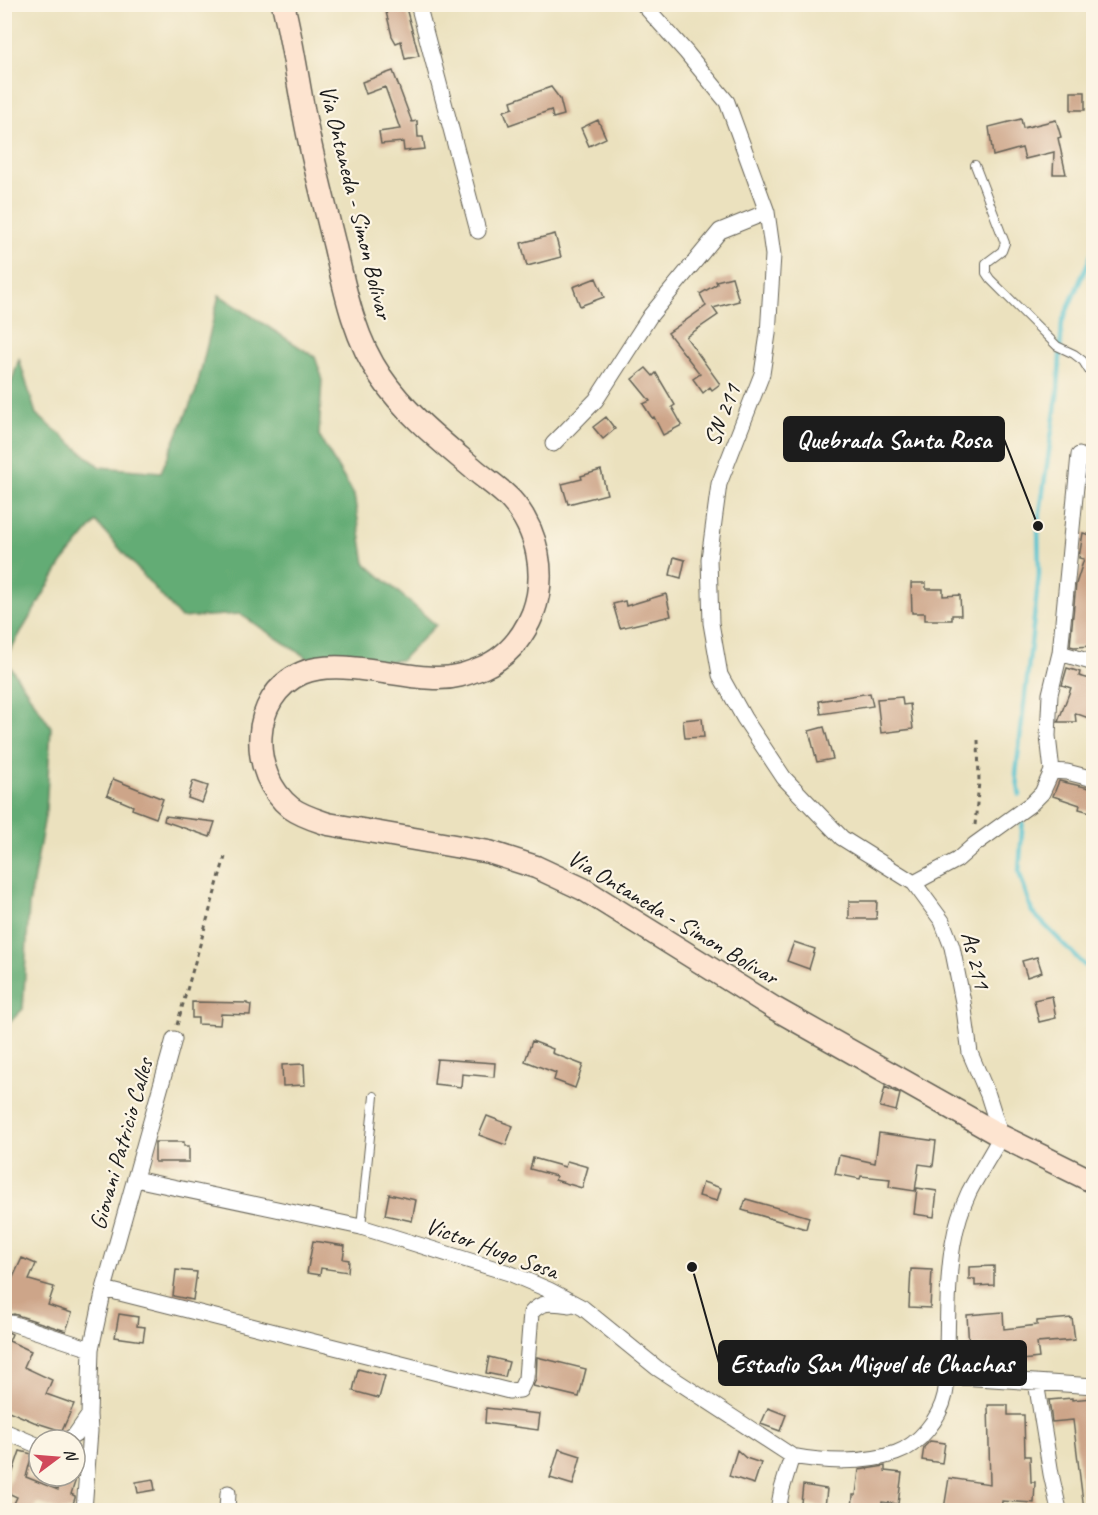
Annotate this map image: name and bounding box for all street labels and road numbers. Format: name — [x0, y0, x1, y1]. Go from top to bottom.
street label: Via Ontaneda - Simon Bolivar — [312, 82, 400, 324]
street label: SN 211 — [697, 379, 748, 450]
street label: Via Ontaneda - Simon Bolivar — [562, 842, 786, 993]
street label: As 211 — [954, 928, 998, 993]
street label: Giovani Patricio Calles — [82, 1053, 160, 1233]
street label: Victor Hugo Sosa — [422, 1210, 564, 1287]

